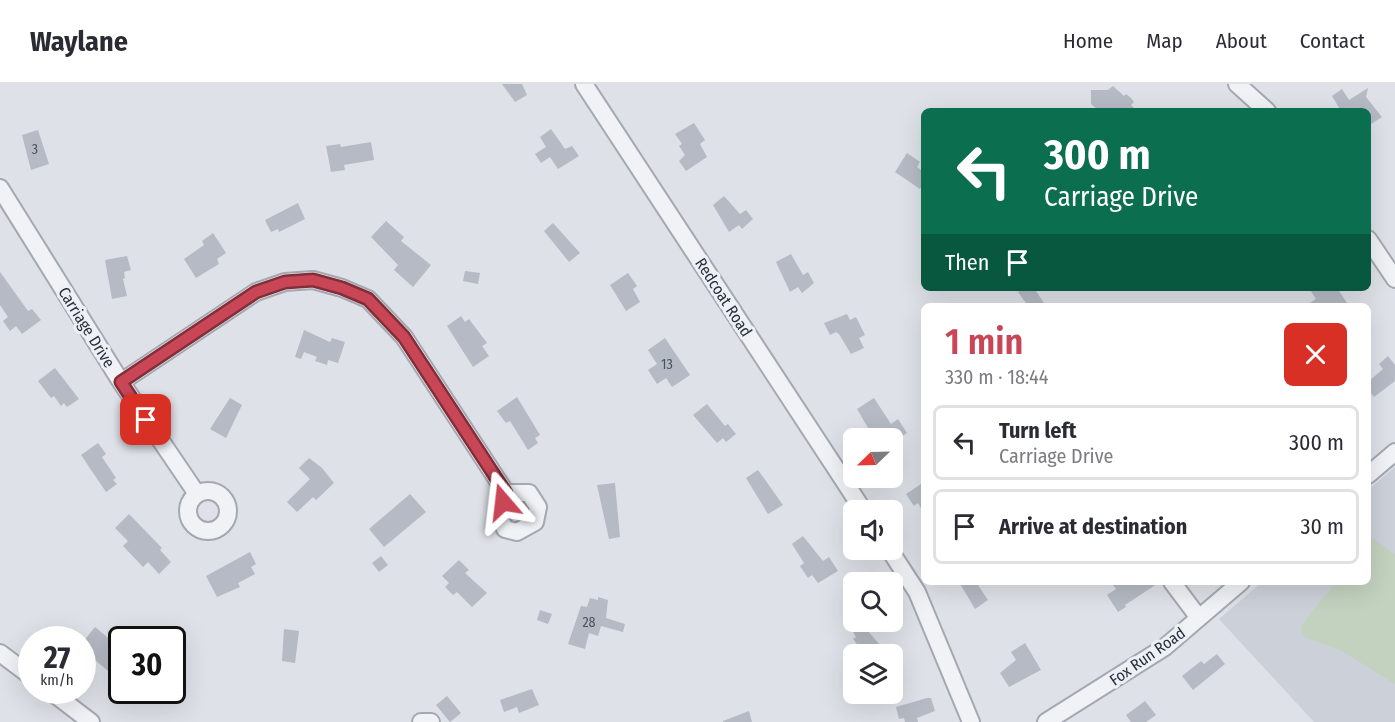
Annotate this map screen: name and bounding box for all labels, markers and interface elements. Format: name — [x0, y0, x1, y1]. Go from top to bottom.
text: Waylane — [30, 25, 128, 58]
text: Home — [1063, 28, 1113, 54]
text: Map — [1146, 28, 1183, 54]
text: About — [1216, 28, 1267, 54]
text: Contact — [1300, 28, 1365, 54]
text: 300 m — [1044, 130, 1151, 180]
icon: left — [945, 132, 1023, 210]
house number: 3 — [32, 141, 38, 158]
text: Carriage Drive — [1044, 181, 1198, 213]
icon: arrive — [1001, 246, 1034, 279]
text: Then — [945, 249, 989, 276]
street label: Redcoat Road — [691, 254, 756, 340]
street label: Carriage Drive — [54, 283, 119, 371]
text: 1 min — [945, 320, 1023, 364]
button: close — [1284, 323, 1347, 386]
house number: 13 — [661, 356, 673, 373]
text: 330 m · 18:44 — [945, 365, 1048, 389]
pin — [120, 394, 171, 445]
icon: arrive — [129, 403, 162, 436]
text: Turn left — [999, 417, 1077, 444]
icon: left — [948, 426, 981, 459]
north arrow — [843, 428, 903, 488]
map controls — [843, 428, 903, 704]
text: 300 m — [1289, 429, 1344, 456]
text: Carriage Drive — [999, 444, 1113, 468]
position arrow — [471, 470, 535, 534]
button: sound — [843, 500, 903, 560]
icon: arrive — [948, 510, 981, 543]
text: Arrive at destination — [999, 513, 1187, 540]
text: 30 m — [1301, 513, 1344, 540]
button: search — [843, 572, 903, 632]
house number: 28 — [582, 614, 596, 631]
street label: Fox Run Road — [1106, 623, 1189, 689]
speed limit sign: 30 — [108, 626, 186, 704]
text: 27 — [44, 640, 70, 676]
button: layers — [843, 644, 903, 704]
text: km/h — [40, 671, 74, 689]

